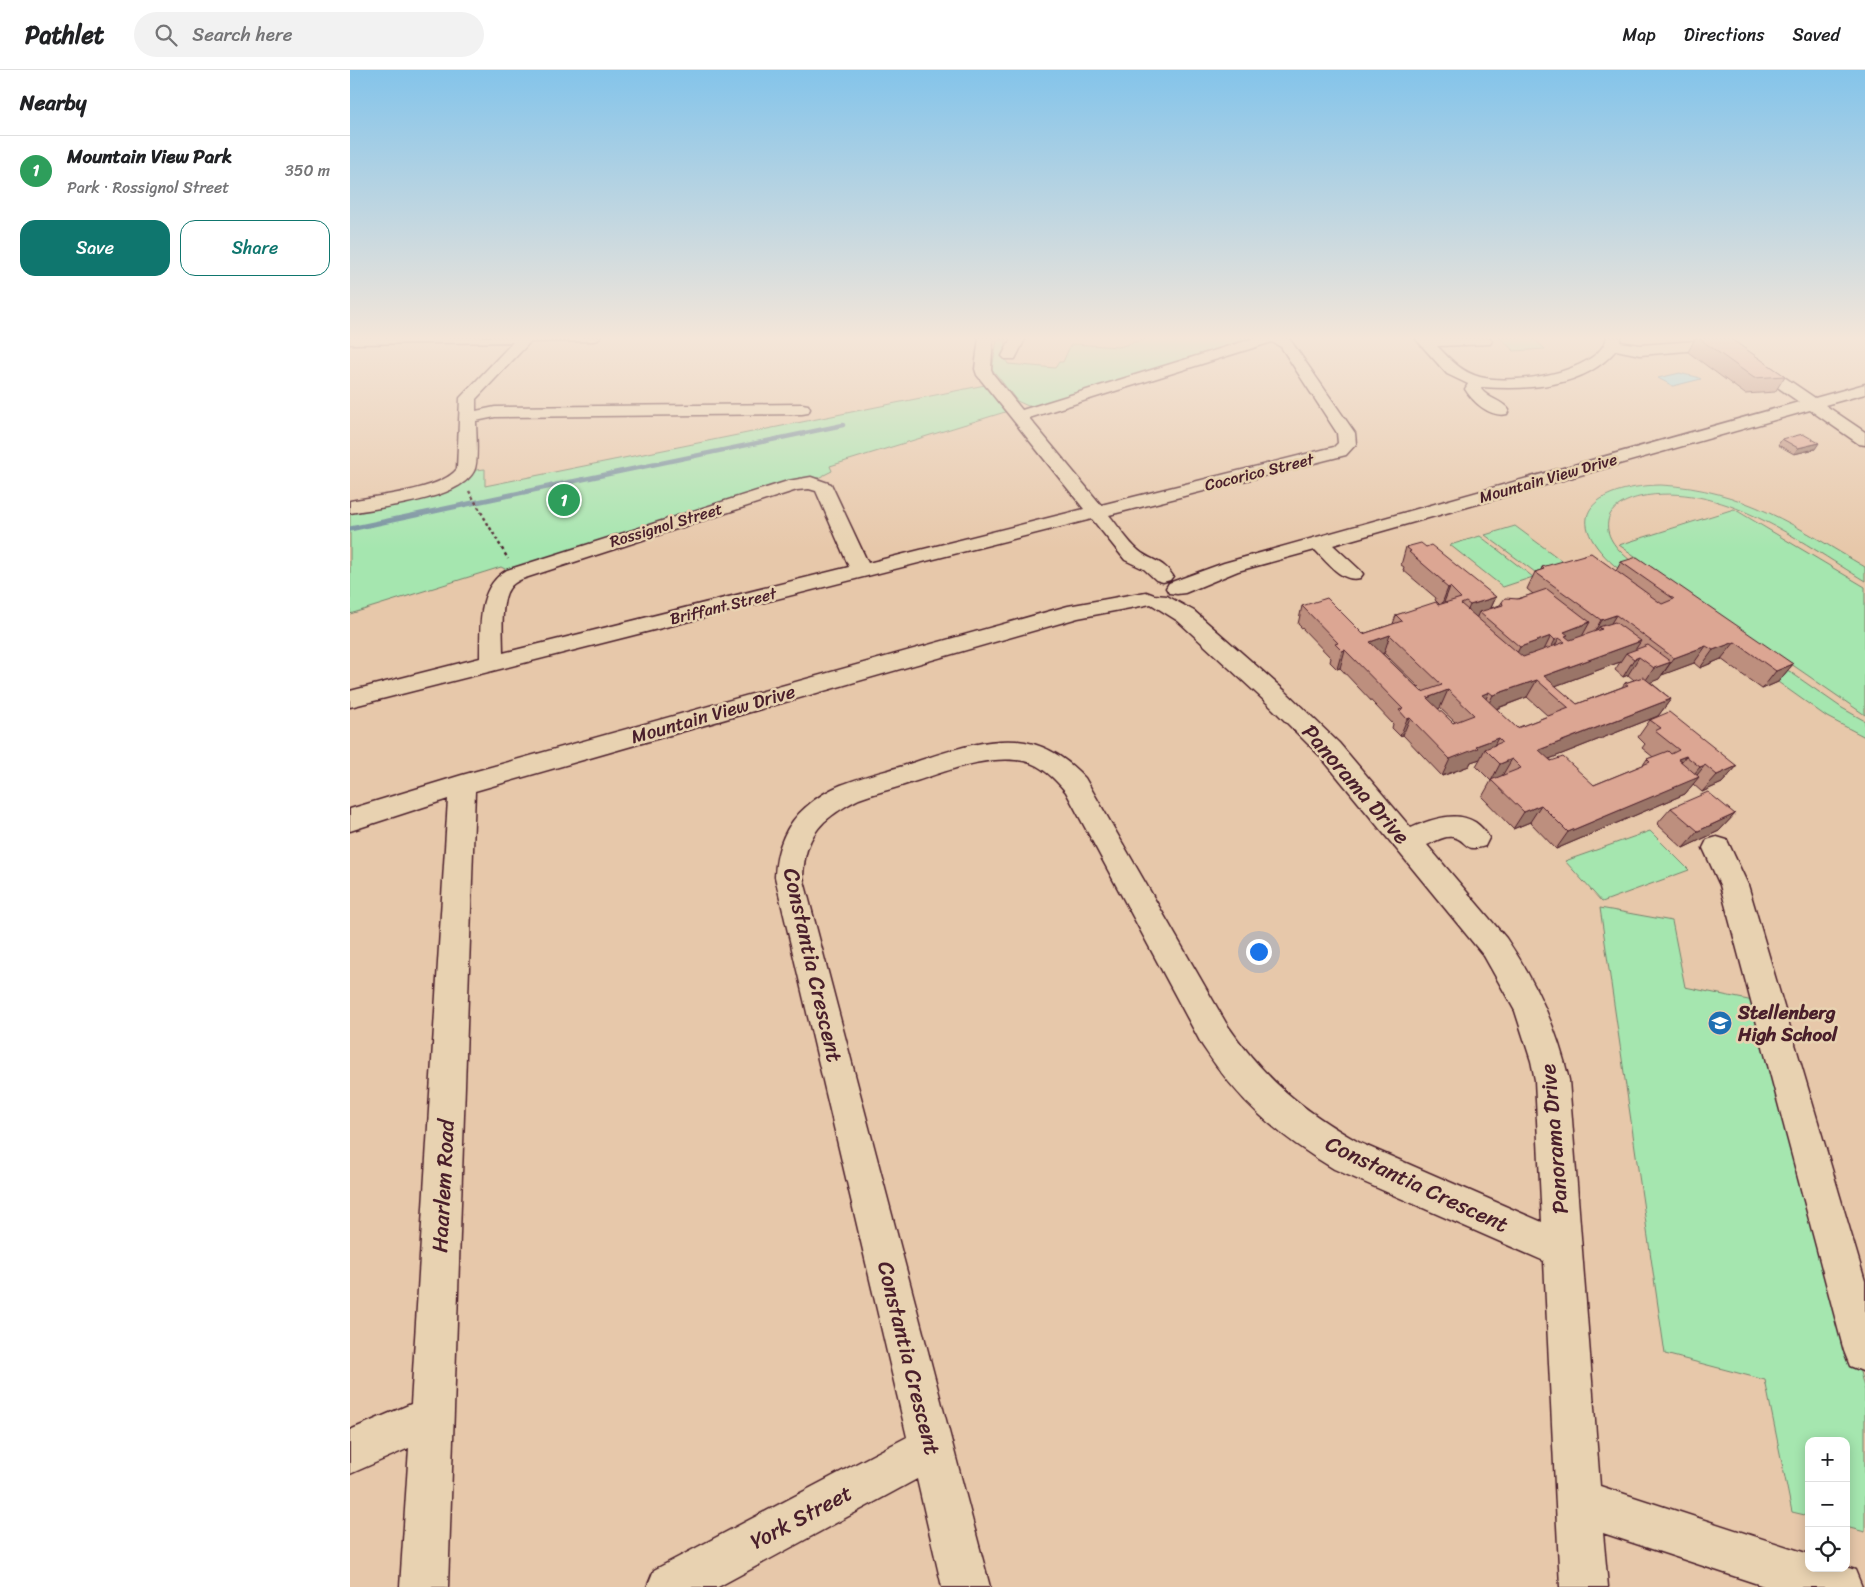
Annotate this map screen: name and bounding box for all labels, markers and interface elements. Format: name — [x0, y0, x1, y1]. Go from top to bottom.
search box — [134, 12, 484, 57]
text: Pathlet — [25, 14, 104, 56]
text: Search here — [192, 18, 292, 51]
text: Map — [1623, 19, 1656, 51]
text: Directions — [1684, 19, 1765, 51]
text: Saved — [1793, 19, 1840, 51]
icon: search — [152, 21, 180, 49]
text: Nearby — [20, 84, 86, 122]
text: Mountain View Park — [67, 140, 232, 173]
text: 1 — [33, 156, 39, 185]
text: 350 m — [285, 156, 330, 185]
text: Park · Rossignol Street — [67, 173, 229, 202]
button: Save — [20, 220, 170, 276]
button: Share — [180, 220, 330, 276]
street label: Cocorico Street — [1201, 444, 1317, 500]
street label: Mountain View Drive — [1475, 444, 1621, 512]
pin: 1 — [548, 481, 580, 519]
street label: Rossignol Street — [606, 494, 726, 556]
street label: Briffant Street — [667, 579, 780, 633]
street label: Mountain View Drive — [627, 675, 799, 753]
street label: Panorama Drive — [1292, 715, 1420, 854]
street label: Constantia Crescent — [772, 864, 854, 1066]
your location — [1246, 939, 1272, 965]
place label: Stellenberg High School — [1737, 996, 1839, 1051]
school or university icon: Stellenberg High School — [1707, 1010, 1733, 1036]
street label: Panorama Drive — [1528, 1062, 1580, 1216]
street label: Haarlem Road — [420, 1117, 466, 1254]
street label: Constantia Crescent — [1319, 1124, 1516, 1244]
street label: Constantia Crescent — [866, 1257, 952, 1459]
map controls — [1805, 1437, 1850, 1572]
button: + — [1805, 1437, 1850, 1482]
street label: York Street — [743, 1473, 860, 1560]
button: − — [1805, 1482, 1850, 1527]
button: locate — [1805, 1527, 1850, 1572]

